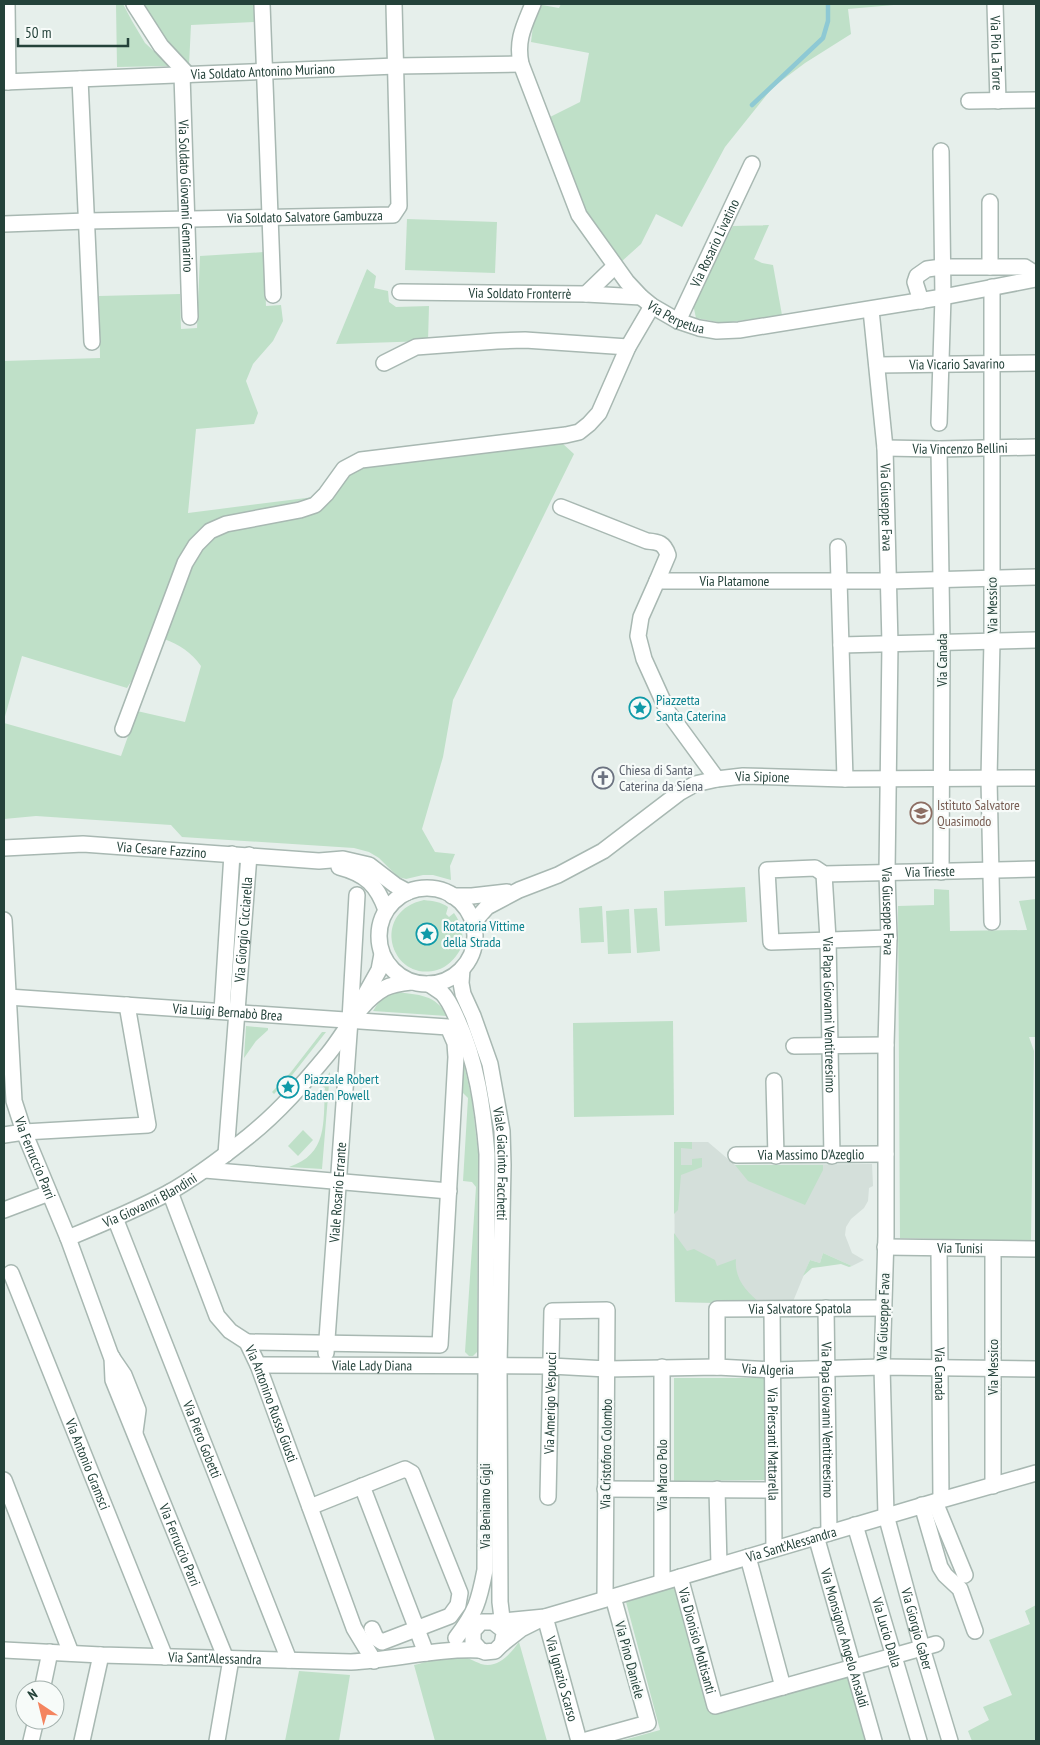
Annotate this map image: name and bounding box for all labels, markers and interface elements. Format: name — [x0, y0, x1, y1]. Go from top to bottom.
street label: Via Pio La Torre — [986, 14, 1007, 91]
scale bar — [18, 15, 128, 47]
text: 50 m — [25, 23, 51, 42]
street label: Via Soldato Antonino Muriano — [189, 60, 335, 83]
street label: Via Soldato Giovanni Gennarino — [174, 118, 198, 273]
street label: Via Rosario Livatino — [686, 196, 743, 291]
street label: Via Soldato Salvatore Gambuzza — [226, 206, 383, 227]
street label: Via Soldato Fronterrè — [468, 284, 572, 303]
street label: Via Perpetua — [643, 296, 706, 338]
street label: Via Vicario Savarino — [908, 354, 1005, 374]
street label: Via Vincenzo Bellini — [911, 439, 1008, 458]
street label: Via Giuseppe Fava — [876, 462, 897, 552]
street label: Via Platamone — [698, 572, 770, 590]
street label: Via Messico — [983, 577, 1002, 634]
street label: Via Canada — [933, 633, 951, 688]
place label: Piazzetta Santa Caterina — [656, 691, 726, 725]
place icon: Piazzetta Santa Caterina — [628, 696, 652, 720]
place label: Chiesa di Santa Caterina da Siena — [619, 761, 703, 795]
church icon: Chiesa di Santa Caterina da Siena — [591, 766, 615, 790]
street label: Via Sipione — [733, 767, 790, 786]
place label: Istituto Salvatore Quasimodo — [937, 796, 1020, 830]
school or university icon: Istituto Salvatore Quasimodo — [909, 801, 933, 825]
street label: Via Cesare Fazzino — [115, 837, 207, 862]
street label: Via Trieste — [904, 862, 955, 881]
street label: Via Giuseppe Fava — [878, 866, 898, 955]
street label: Via Giorgio Cicciarella — [230, 876, 256, 984]
place label: Rotatoria Vittime della Strada — [443, 917, 525, 951]
place icon: Rotatoria Vittime della Strada — [415, 922, 439, 946]
street label: Via Papa Giovanni Ventitreesimo — [819, 936, 840, 1093]
street label: Via Luigi Bernabò Brea — [171, 999, 283, 1025]
place label: Piazzale Robert Baden Powell — [304, 1070, 379, 1104]
place icon: Piazzale Robert Baden Powell — [276, 1075, 300, 1099]
street label: Viale Giacinto Facchetti — [489, 1105, 512, 1221]
street label: Via Ferruccio Parri — [10, 1113, 60, 1202]
street label: Viale Rosario Errante — [325, 1141, 350, 1244]
street label: Via Massimo D'Azeglio — [757, 1145, 864, 1164]
street label: Via Giovanni Blandini — [99, 1169, 200, 1232]
street label: Via Tunisi — [936, 1239, 983, 1257]
street label: Via Giuseppe Fava — [872, 1273, 894, 1362]
street label: Via Salvatore Spatola — [748, 1299, 851, 1318]
street label: Via Messico — [984, 1339, 1002, 1396]
street label: Via Antonino Russo Giusti — [240, 1341, 302, 1465]
street label: Via Papa Giovanni Ventitreesimo — [817, 1341, 838, 1498]
street label: Via Canada — [931, 1346, 949, 1401]
street label: Via Amerigo Vespucci — [540, 1352, 560, 1455]
street label: Viale Lady Diana — [331, 1356, 412, 1375]
street label: Via Algeria — [740, 1359, 794, 1379]
street label: Via Piersanti Mattarella — [764, 1386, 783, 1501]
street label: Via Piero Gobetti — [178, 1397, 226, 1481]
street label: Via Cristoforo Colombo — [596, 1399, 616, 1510]
street label: Via Antonio Gramsci — [61, 1415, 114, 1512]
street label: Via Marco Polo — [653, 1439, 671, 1512]
street label: Via Beniamo Gigli — [476, 1463, 494, 1550]
street label: Via Ferruccio Parri — [155, 1500, 205, 1589]
street label: Via Sant'Alessandra — [743, 1522, 839, 1566]
street label: Via Monsignor Angelo Ansaldi — [816, 1565, 873, 1710]
street label: Via Dionisio Moltisanti — [674, 1585, 720, 1696]
street label: Via Giorgio Gaber — [897, 1585, 937, 1672]
street label: Via Lucio Dalla — [868, 1594, 906, 1669]
street label: Via Pino Daniele — [611, 1618, 649, 1701]
street label: Via Ignazio Scarso — [541, 1633, 582, 1723]
street label: Via Sant'Alessandra — [167, 1648, 262, 1668]
north arrow — [15, 1680, 65, 1730]
text: N — [24, 1685, 41, 1704]

